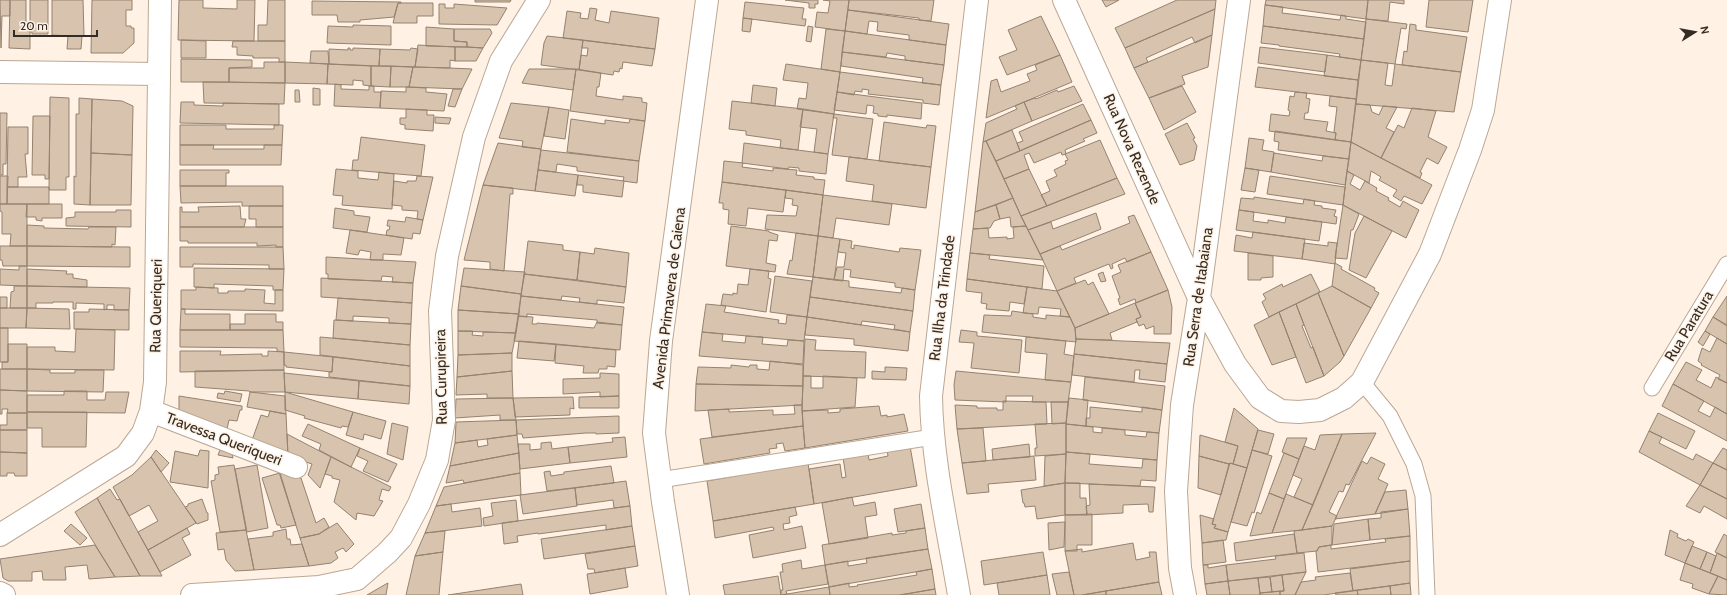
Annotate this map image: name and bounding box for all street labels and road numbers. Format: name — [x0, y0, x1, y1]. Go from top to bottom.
street label: Rua Nova Rezende — [1100, 91, 1165, 207]
street label: Avenida Primavera de Caiena — [649, 205, 689, 390]
street label: Rua Serra de Itabaiana — [1179, 225, 1217, 368]
street label: Rua Ilha da Trindade — [925, 234, 959, 362]
street label: Rua Queriqueri — [146, 259, 166, 353]
street label: Rua Paratura — [1661, 287, 1718, 365]
street label: Rua Curupireira — [431, 328, 451, 425]
street label: Travessa Queriqueri — [163, 409, 285, 469]

